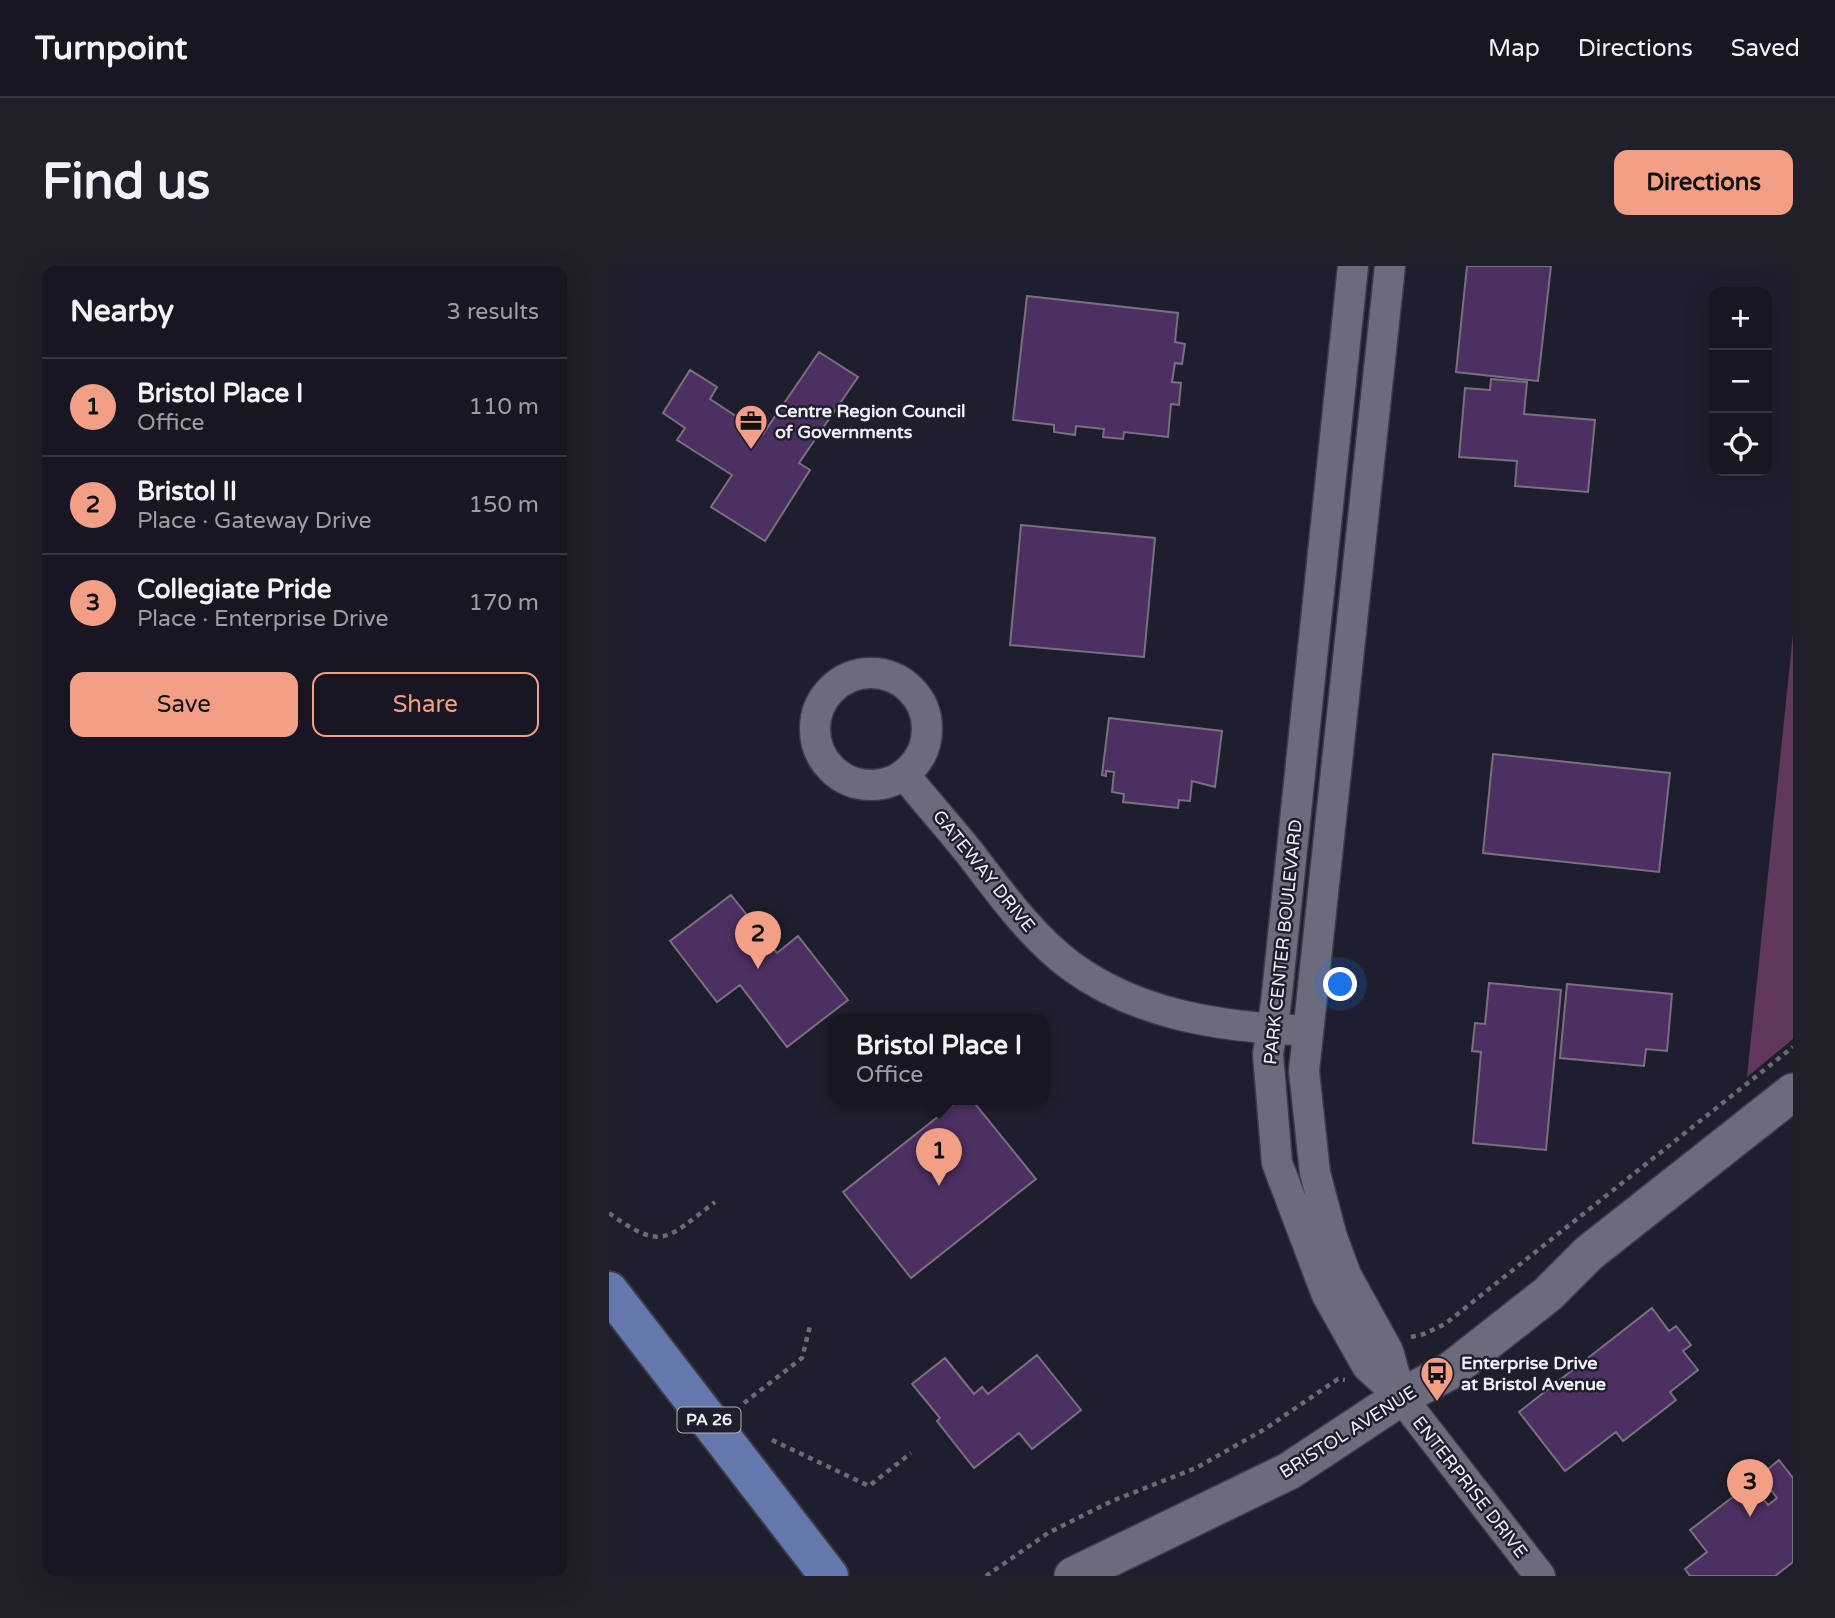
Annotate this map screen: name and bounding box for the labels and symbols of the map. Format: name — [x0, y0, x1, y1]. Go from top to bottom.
place label: Centre Region Council of Governments — [775, 400, 966, 443]
office icon: Centre Region Council of Governments — [732, 402, 770, 451]
street label: GATEWAY DRIVE — [928, 806, 1040, 936]
street label: PARK CENTER BOULEVARD — [1259, 818, 1307, 1066]
pin: 2 — [735, 911, 781, 969]
your location — [1323, 967, 1357, 1001]
pin: 1 — [916, 1128, 962, 1186]
place label: Enterprise Drive at Bristol Avenue — [1461, 1352, 1606, 1395]
bus stop icon: Enterprise Drive at Bristol Avenue — [1418, 1354, 1456, 1403]
street label: BRISTOL AVENUE — [1275, 1381, 1421, 1483]
road number: PA 26 — [677, 1408, 741, 1432]
street label: ENTERPRISE DRIVE — [1408, 1412, 1532, 1562]
pin: 3 — [1727, 1459, 1773, 1517]

